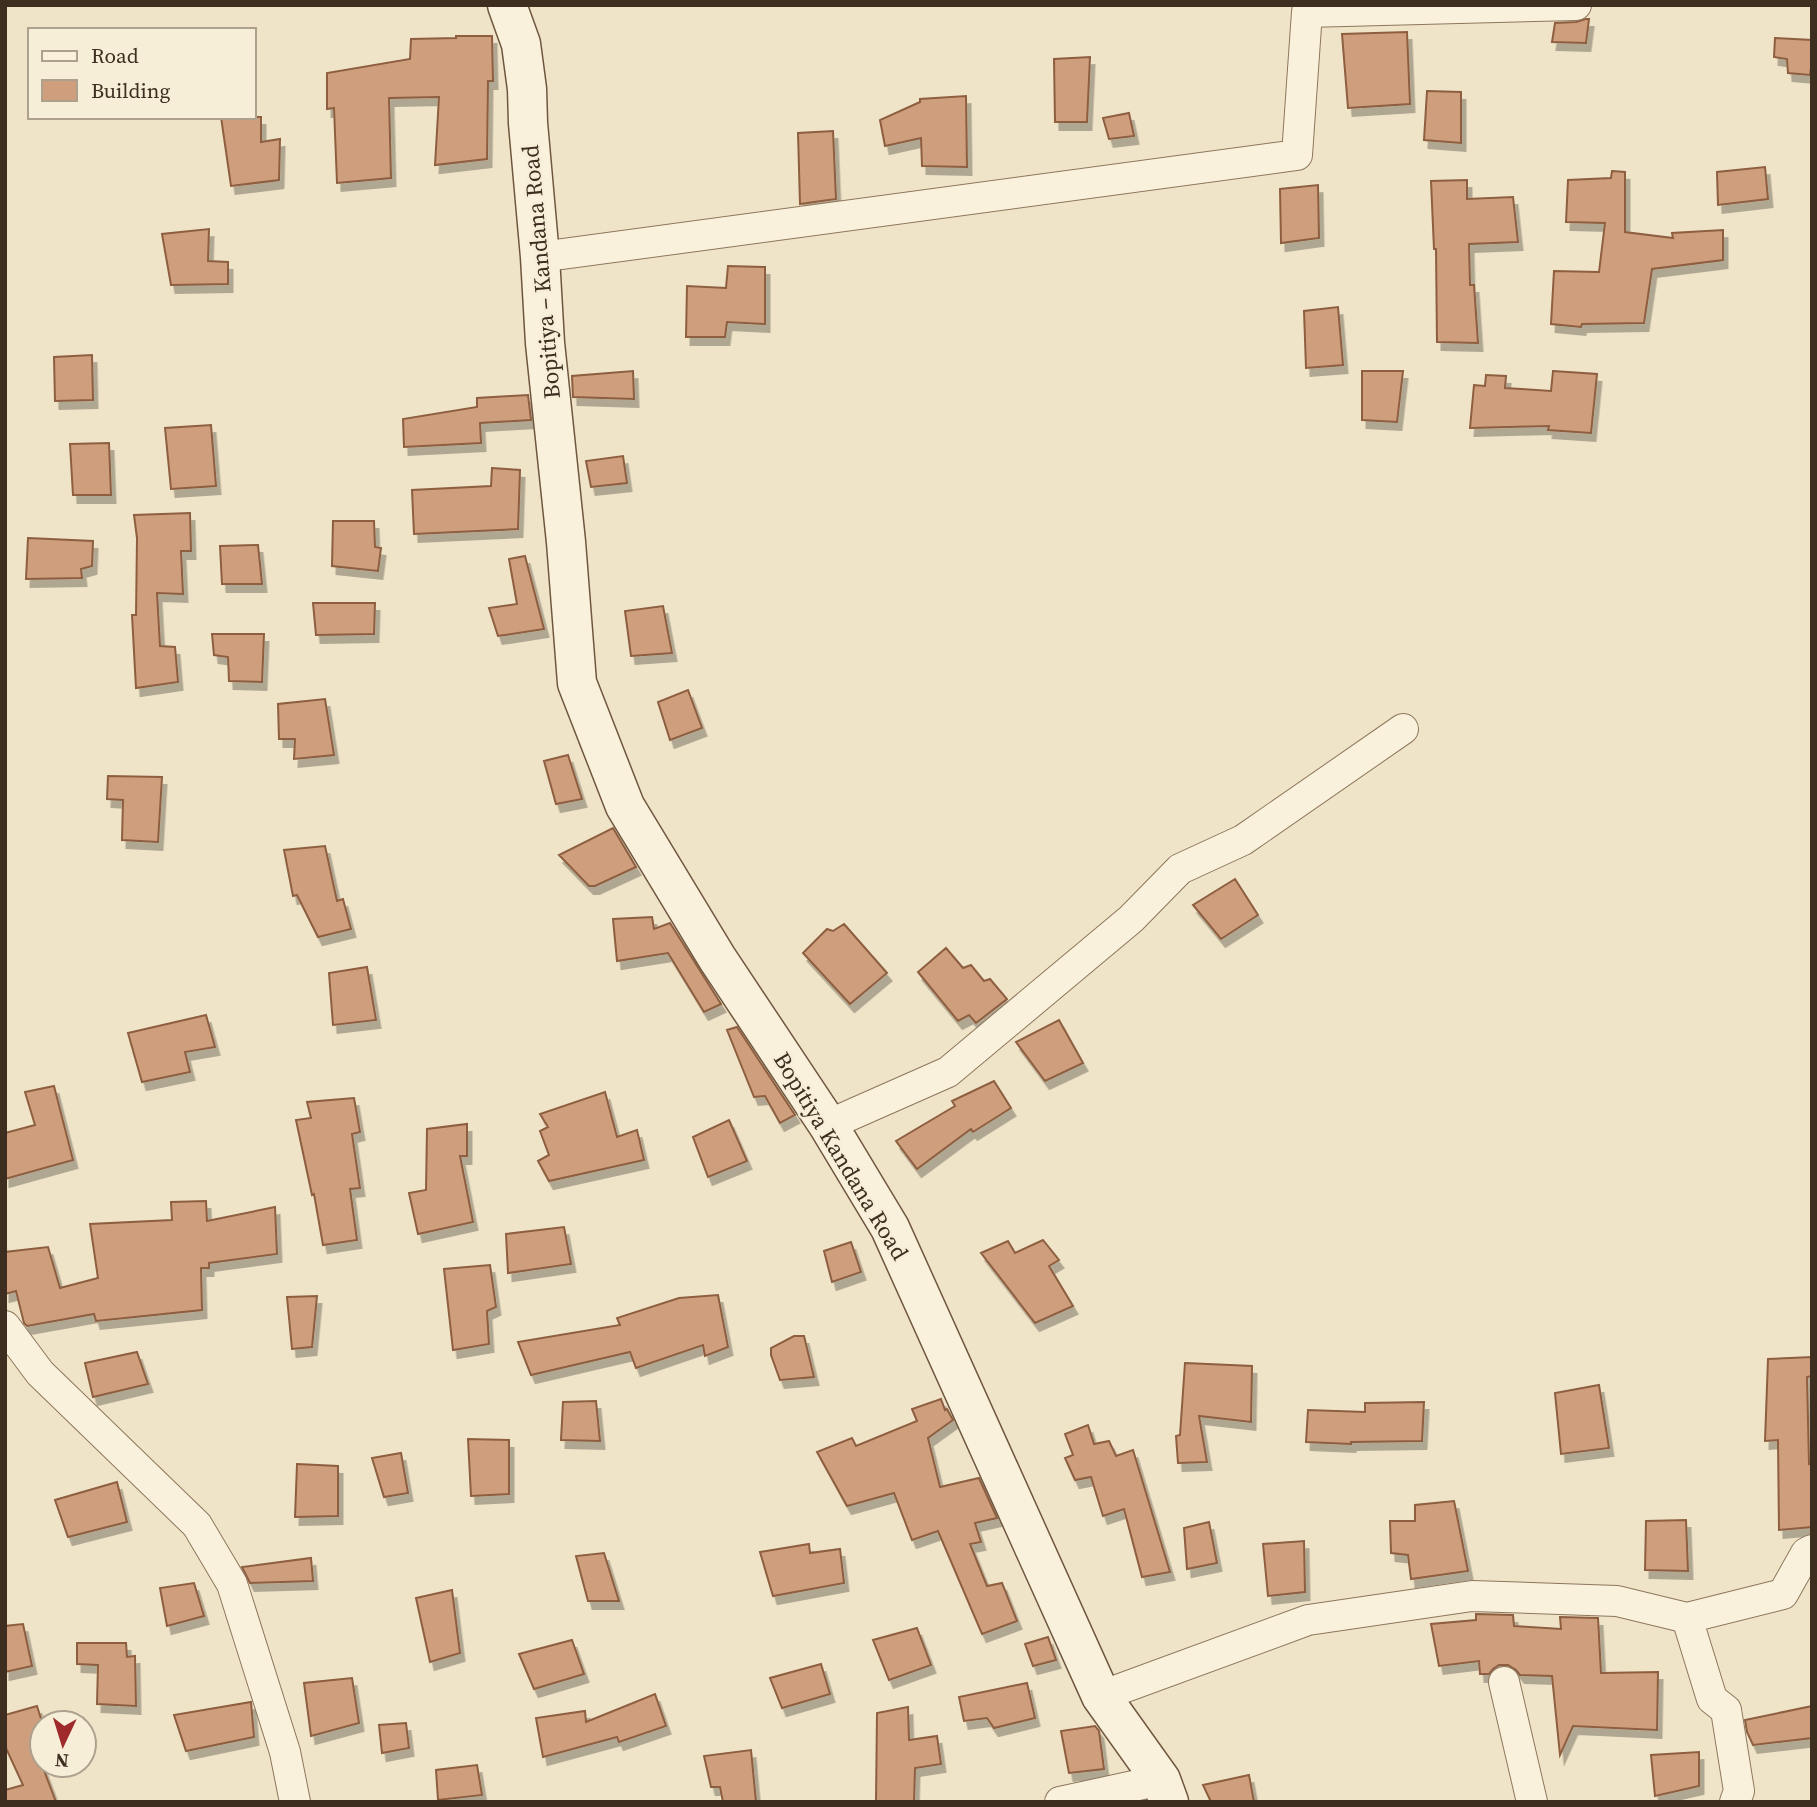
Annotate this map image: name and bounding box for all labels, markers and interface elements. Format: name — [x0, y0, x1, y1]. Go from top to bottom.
legend — [28, 28, 256, 119]
text: Road — [91, 41, 139, 70]
text: Building — [91, 76, 170, 105]
street label: Bopitiya – Kandana Road — [514, 144, 568, 400]
street label: Bopitiya Kandana Road — [766, 1046, 916, 1266]
north arrow — [28, 1709, 98, 1779]
text: N — [54, 1747, 70, 1774]

